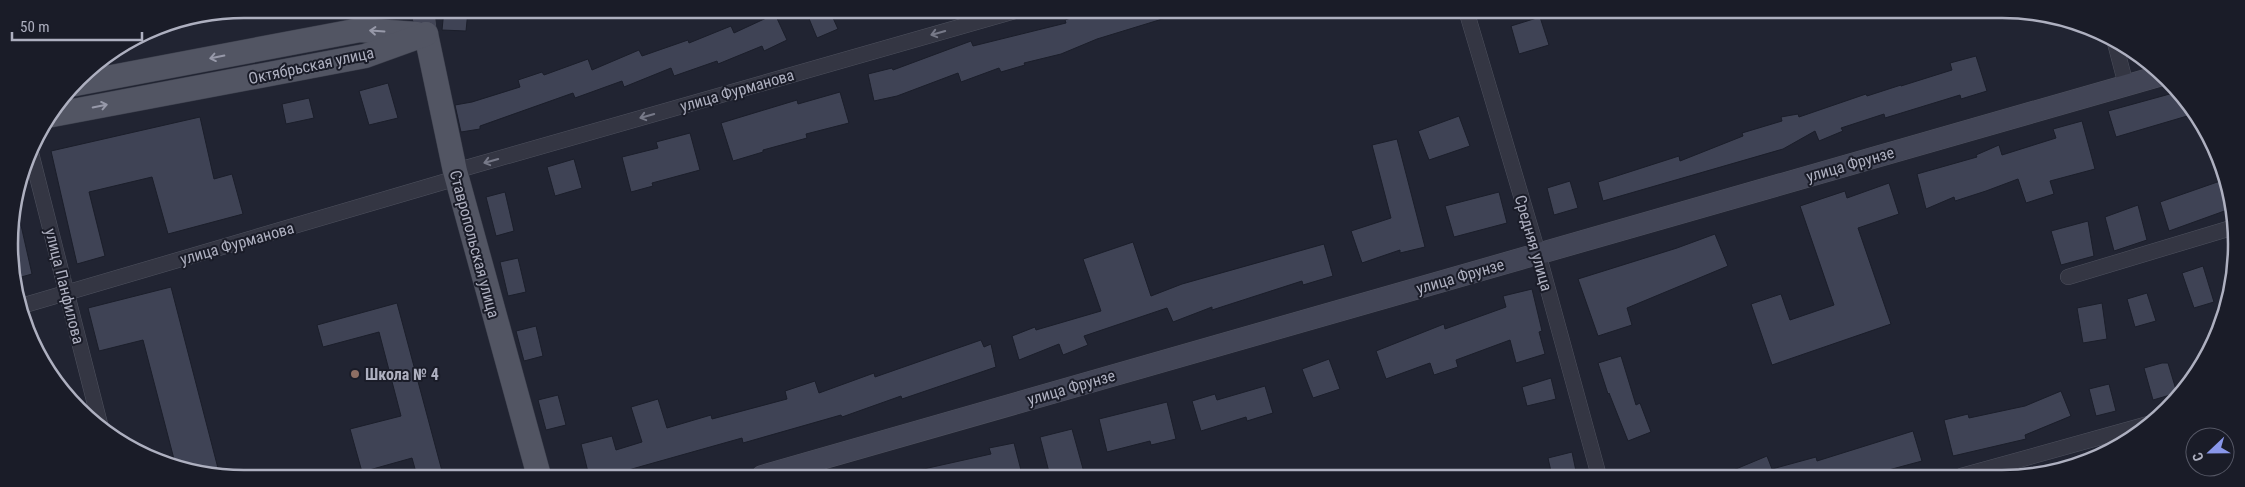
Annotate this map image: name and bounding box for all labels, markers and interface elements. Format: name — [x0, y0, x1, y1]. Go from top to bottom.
scale bar — [12, 10, 142, 42]
text: 50 m — [20, 18, 50, 36]
one-way arrow — [369, 26, 385, 35]
one-way arrow — [931, 28, 947, 38]
street label: Октябрьская улица — [247, 43, 376, 88]
one-way arrow — [210, 53, 226, 62]
street label: улица Фурманова — [678, 65, 796, 116]
one-way arrow — [91, 101, 107, 111]
one-way arrow — [640, 112, 656, 121]
street label: улица Фрунзе — [1804, 143, 1896, 186]
one-way arrow — [484, 156, 500, 166]
street label: Ставропольская улица — [446, 168, 503, 320]
street label: Средняя улица — [1511, 193, 1556, 293]
street label: улица Фурманова — [178, 218, 296, 269]
street label: улица Панфилова — [41, 226, 88, 346]
street label: улица Фрунзе — [1414, 255, 1506, 298]
place label: Школа № 4 — [365, 365, 439, 384]
street label: улица Фрунзе — [1025, 366, 1117, 409]
marker: Школа № 4 — [349, 368, 361, 380]
north arrow — [2185, 427, 2235, 477]
text: С — [2189, 450, 2207, 464]

